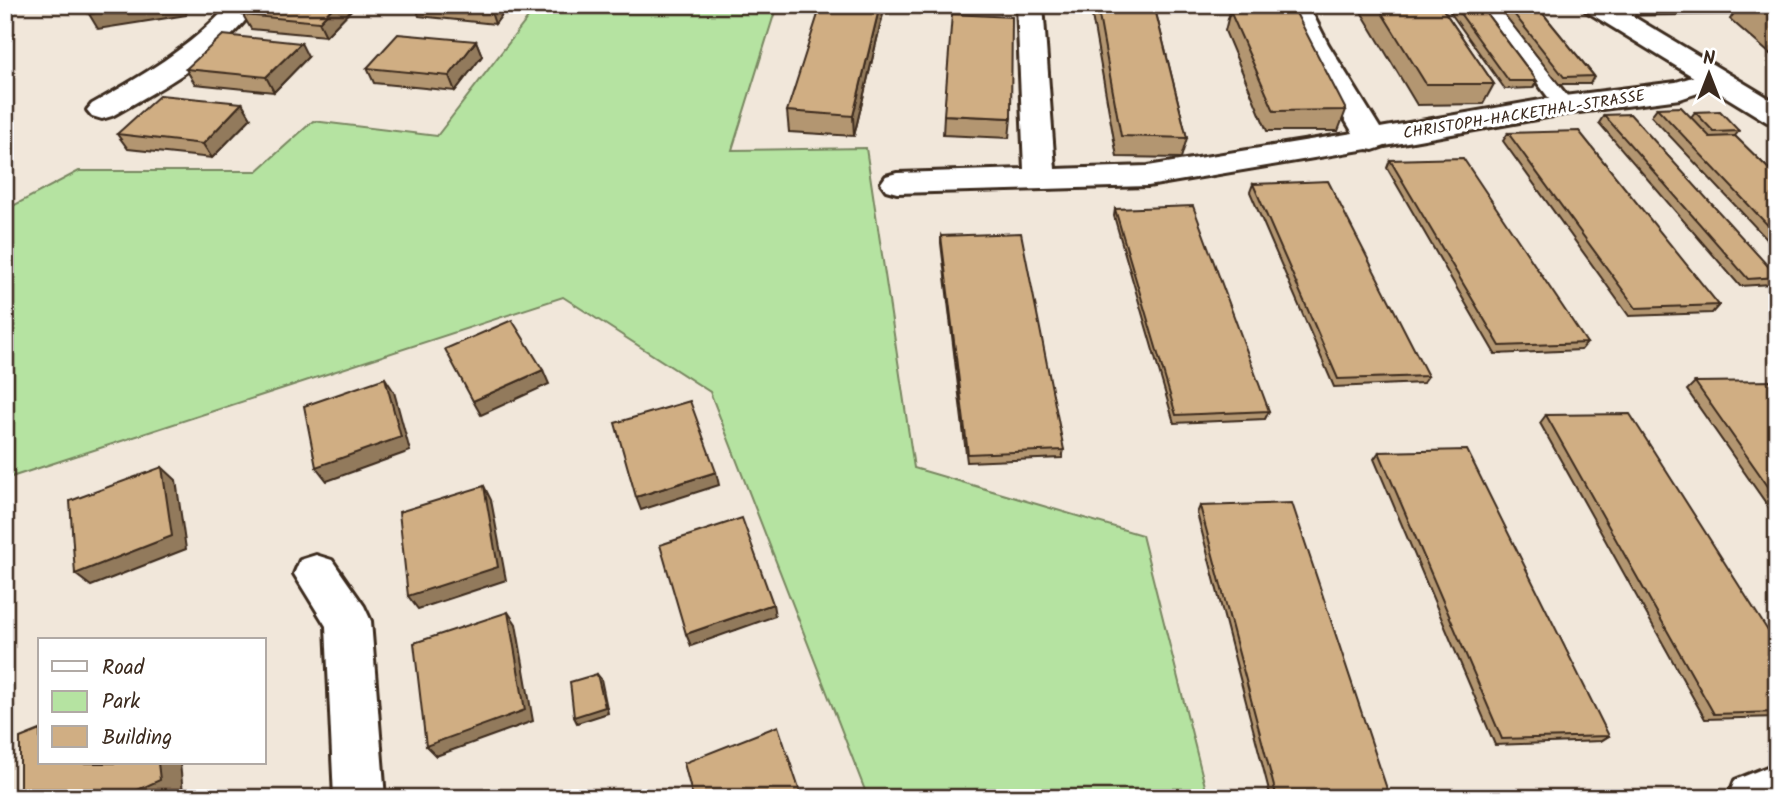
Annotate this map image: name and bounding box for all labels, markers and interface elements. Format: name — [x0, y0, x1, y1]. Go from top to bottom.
north arrow — [1674, 38, 1744, 108]
text: N — [1703, 44, 1715, 74]
street label: CHRISTOPH-HACKETHAL-STRASSE — [1401, 83, 1647, 146]
legend — [38, 638, 266, 764]
text: Road — [102, 652, 145, 685]
text: Park — [102, 686, 140, 719]
text: Building — [102, 722, 172, 755]

